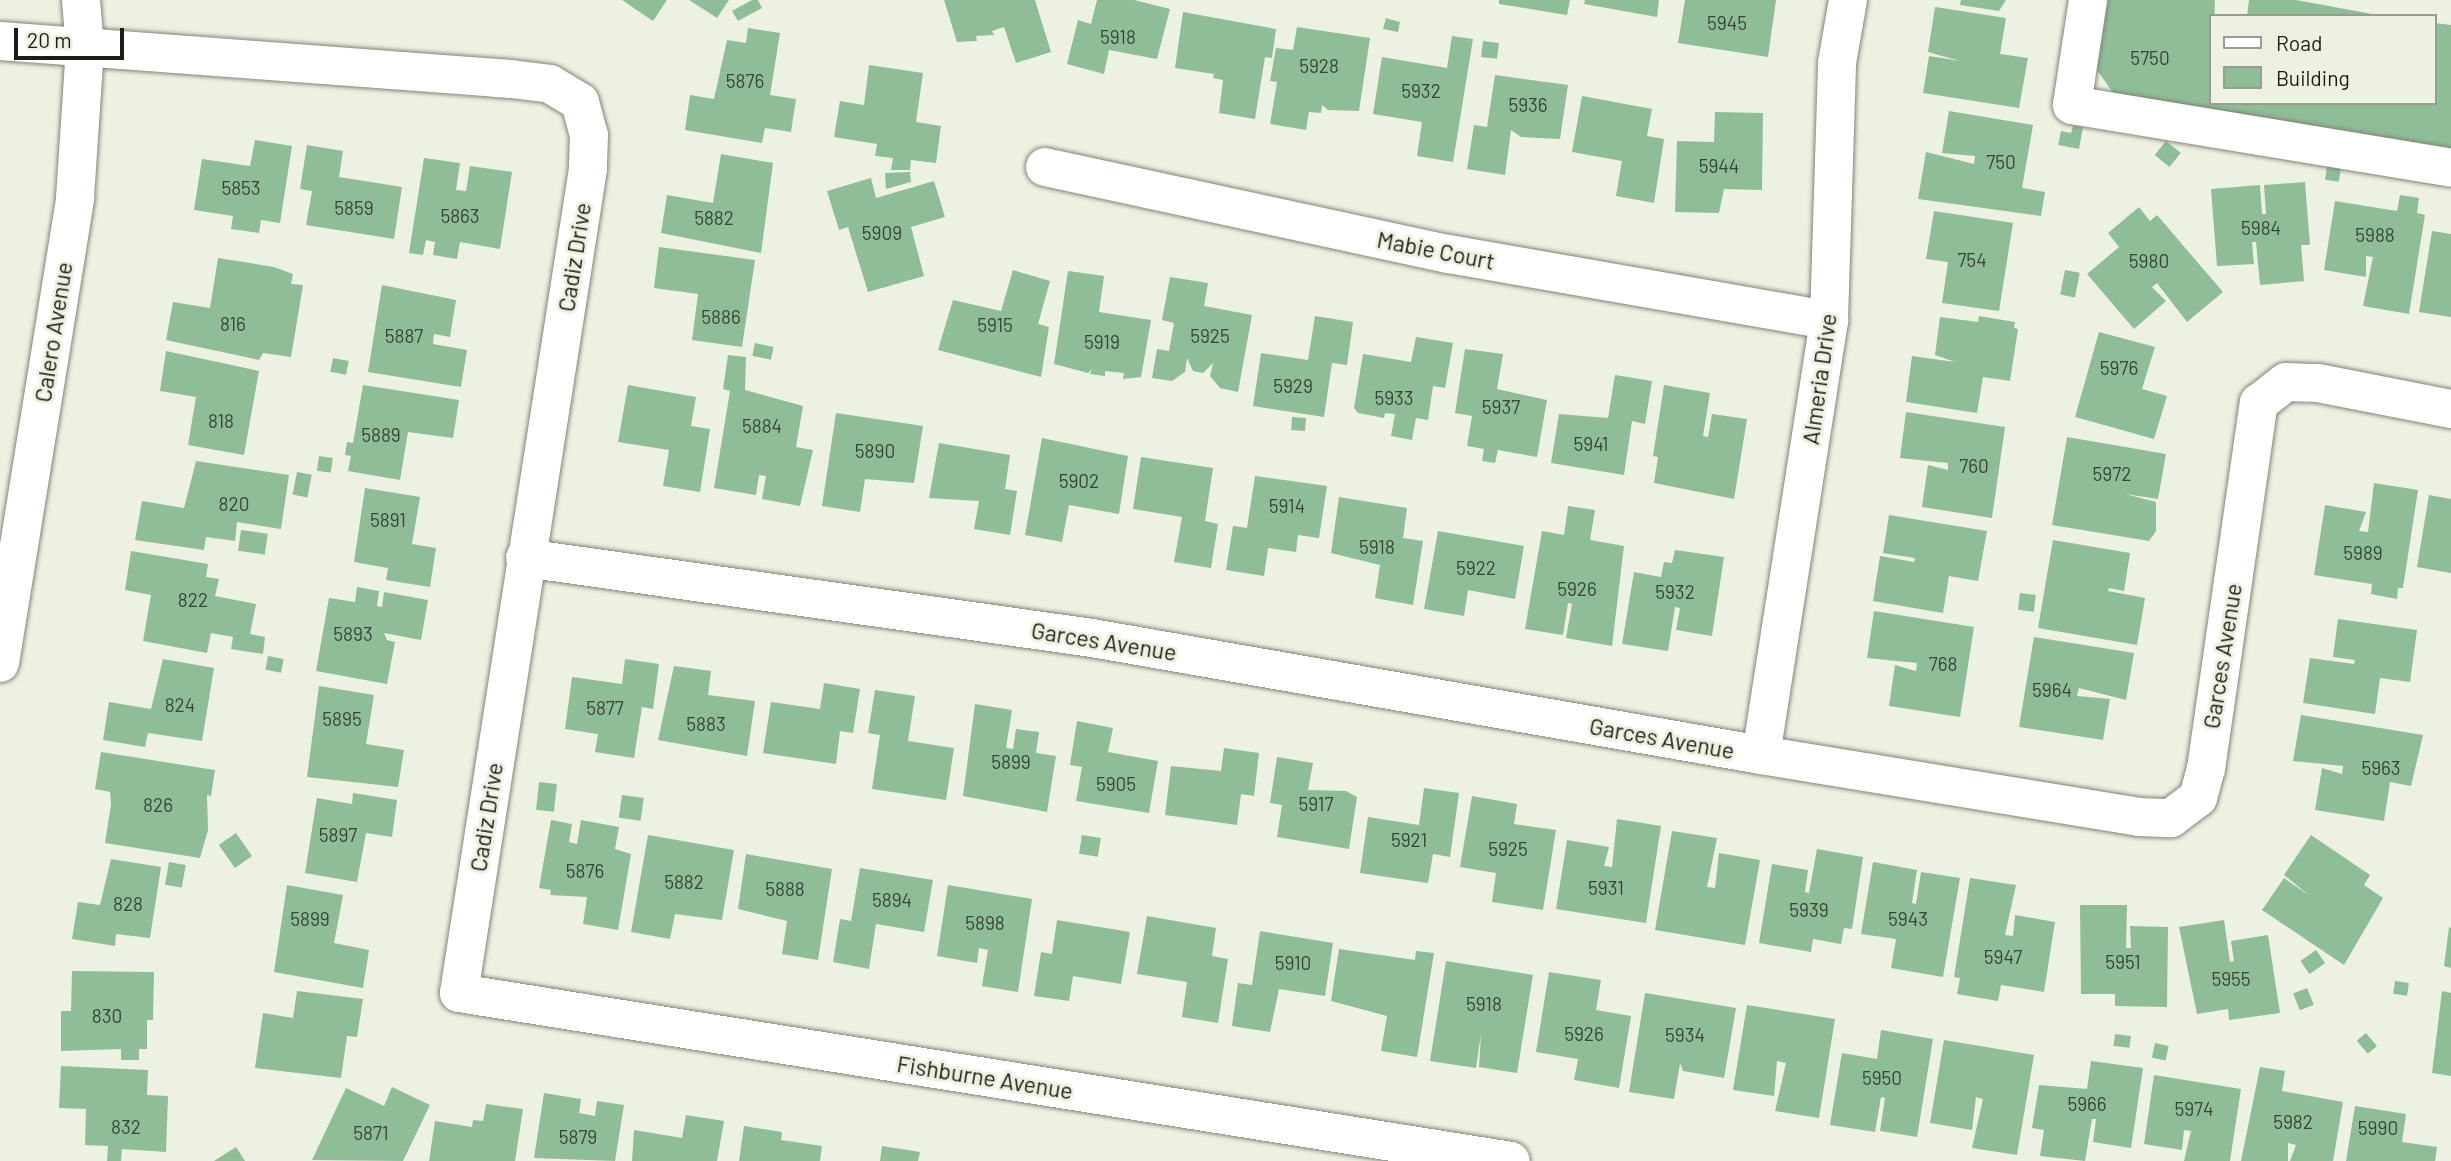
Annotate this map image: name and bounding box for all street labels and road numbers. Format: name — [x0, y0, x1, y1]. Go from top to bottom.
street label: Cadiz Drive — [552, 200, 596, 314]
street label: Mabie Court — [1375, 225, 1497, 275]
street label: Calero Avenue — [28, 260, 78, 404]
street label: Almeria Drive — [1796, 312, 1842, 446]
street label: Garces Avenue — [2197, 581, 2247, 731]
street label: Garces Avenue — [1029, 616, 1179, 666]
street label: Garces Avenue — [1587, 712, 1737, 764]
street label: Cadiz Drive — [464, 760, 508, 874]
street label: Fishburne Avenue — [895, 1049, 1075, 1105]

